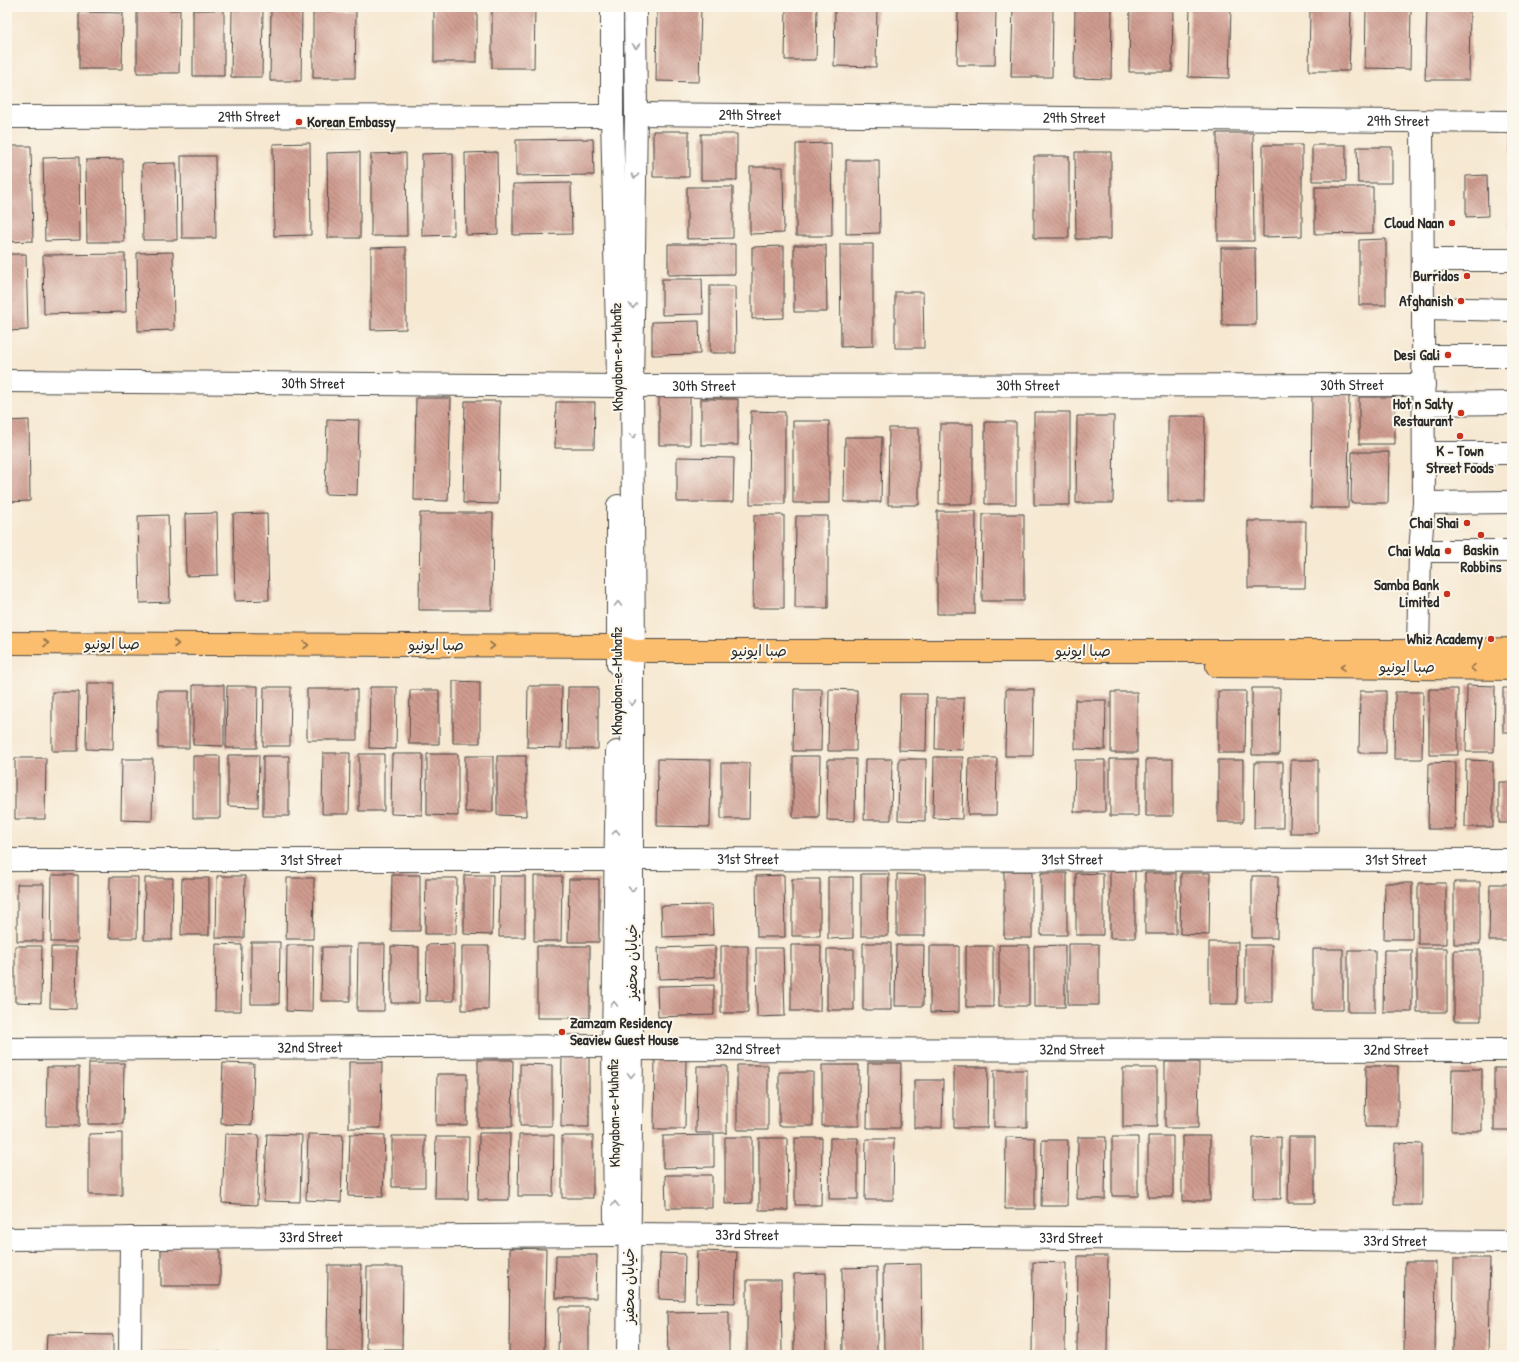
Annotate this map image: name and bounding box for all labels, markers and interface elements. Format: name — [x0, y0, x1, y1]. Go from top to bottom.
one-way arrow — [632, 43, 640, 49]
street label: 29th Street — [719, 104, 782, 125]
street label: 29th Street — [218, 106, 281, 127]
street label: 29th Street — [1043, 107, 1106, 128]
street label: 29th Street — [1367, 110, 1430, 131]
place label: Korean Embassy — [307, 111, 396, 133]
marker: Korean Embassy — [294, 117, 304, 127]
one-way arrow — [631, 173, 639, 179]
place label: Cloud Naan — [1384, 212, 1444, 233]
marker: Cloud Naan — [1447, 218, 1457, 228]
place label: Burridos — [1413, 265, 1459, 286]
marker: Burridos — [1462, 271, 1472, 281]
place label: Afghanish — [1399, 290, 1454, 312]
marker: Afghanish — [1456, 296, 1466, 306]
street label: Khayaban-e-Muhafiz — [605, 302, 628, 412]
one-way arrow — [629, 303, 637, 309]
place label: Desi Gali — [1394, 344, 1440, 365]
marker: Desi Gali — [1443, 350, 1453, 360]
street label: 30th Street — [281, 372, 346, 394]
street label: 30th Street — [996, 374, 1061, 396]
street label: 30th Street — [1320, 374, 1385, 395]
street label: 30th Street — [672, 375, 737, 396]
place label: Hot n Salty Restaurant — [1393, 393, 1454, 431]
marker: Hot n Salty Restaurant — [1456, 408, 1466, 418]
marker: K - Town Street Foods — [1455, 431, 1465, 441]
one-way arrow — [628, 433, 637, 439]
place label: K - Town Street Foods — [1426, 440, 1494, 478]
place label: Chai Shai — [1409, 512, 1459, 533]
marker: Chai Shai — [1462, 518, 1472, 528]
marker: Baskin Robbins — [1476, 530, 1486, 540]
place label: Baskin Robbins — [1460, 539, 1502, 577]
place label: Chai Wala — [1388, 540, 1440, 561]
marker: Chai Wala — [1443, 546, 1453, 556]
place label: Samba Bank Limited — [1374, 574, 1440, 612]
marker: Samba Bank Limited — [1442, 589, 1452, 599]
one-way arrow — [614, 601, 622, 607]
street label: Khayaban-e-Muhafiz — [606, 626, 627, 735]
place label: Whiz Academy — [1407, 628, 1484, 650]
street label: صبا ایونیو — [83, 633, 140, 654]
street label: صبا ایونیو — [407, 634, 464, 655]
marker: Whiz Academy — [1486, 634, 1496, 644]
one-way arrow — [43, 639, 49, 647]
one-way arrow — [173, 640, 179, 648]
street label: صبا ایونیو — [730, 640, 787, 661]
street label: صبا ایونیو — [1054, 640, 1111, 661]
one-way arrow — [303, 641, 309, 649]
one-way arrow — [489, 642, 495, 650]
street label: صبا ایونیو — [1378, 656, 1435, 677]
one-way arrow — [1340, 663, 1346, 671]
one-way arrow — [1470, 664, 1476, 672]
one-way arrow — [628, 700, 636, 706]
one-way arrow — [612, 829, 620, 835]
street label: 31st Street — [717, 848, 780, 869]
street label: 31st Street — [1041, 848, 1104, 870]
street label: 31st Street — [280, 849, 343, 870]
street label: 31st Street — [1365, 849, 1428, 870]
one-way arrow — [628, 886, 636, 892]
street label: خیابان محفیز — [621, 924, 642, 1002]
one-way arrow — [610, 1001, 618, 1007]
place label: Zamzam Residency Seaview Guest House — [570, 1012, 679, 1050]
marker: Zamzam Residency Seaview Guest House — [557, 1027, 567, 1037]
street label: 32nd Street — [278, 1036, 343, 1058]
street label: 32nd Street — [716, 1038, 781, 1059]
street label: 32nd Street — [1040, 1038, 1105, 1060]
street label: 32nd Street — [1364, 1039, 1429, 1060]
street label: Khayaban-e-Muhafiz — [602, 1058, 625, 1168]
one-way arrow — [627, 1072, 635, 1078]
one-way arrow — [611, 1201, 619, 1207]
street label: 33rd Street — [715, 1224, 780, 1245]
street label: 33rd Street — [279, 1226, 344, 1247]
street label: 33rd Street — [1039, 1227, 1104, 1248]
street label: 33rd Street — [1363, 1230, 1428, 1251]
street label: خیابان محفیز — [618, 1248, 639, 1326]

